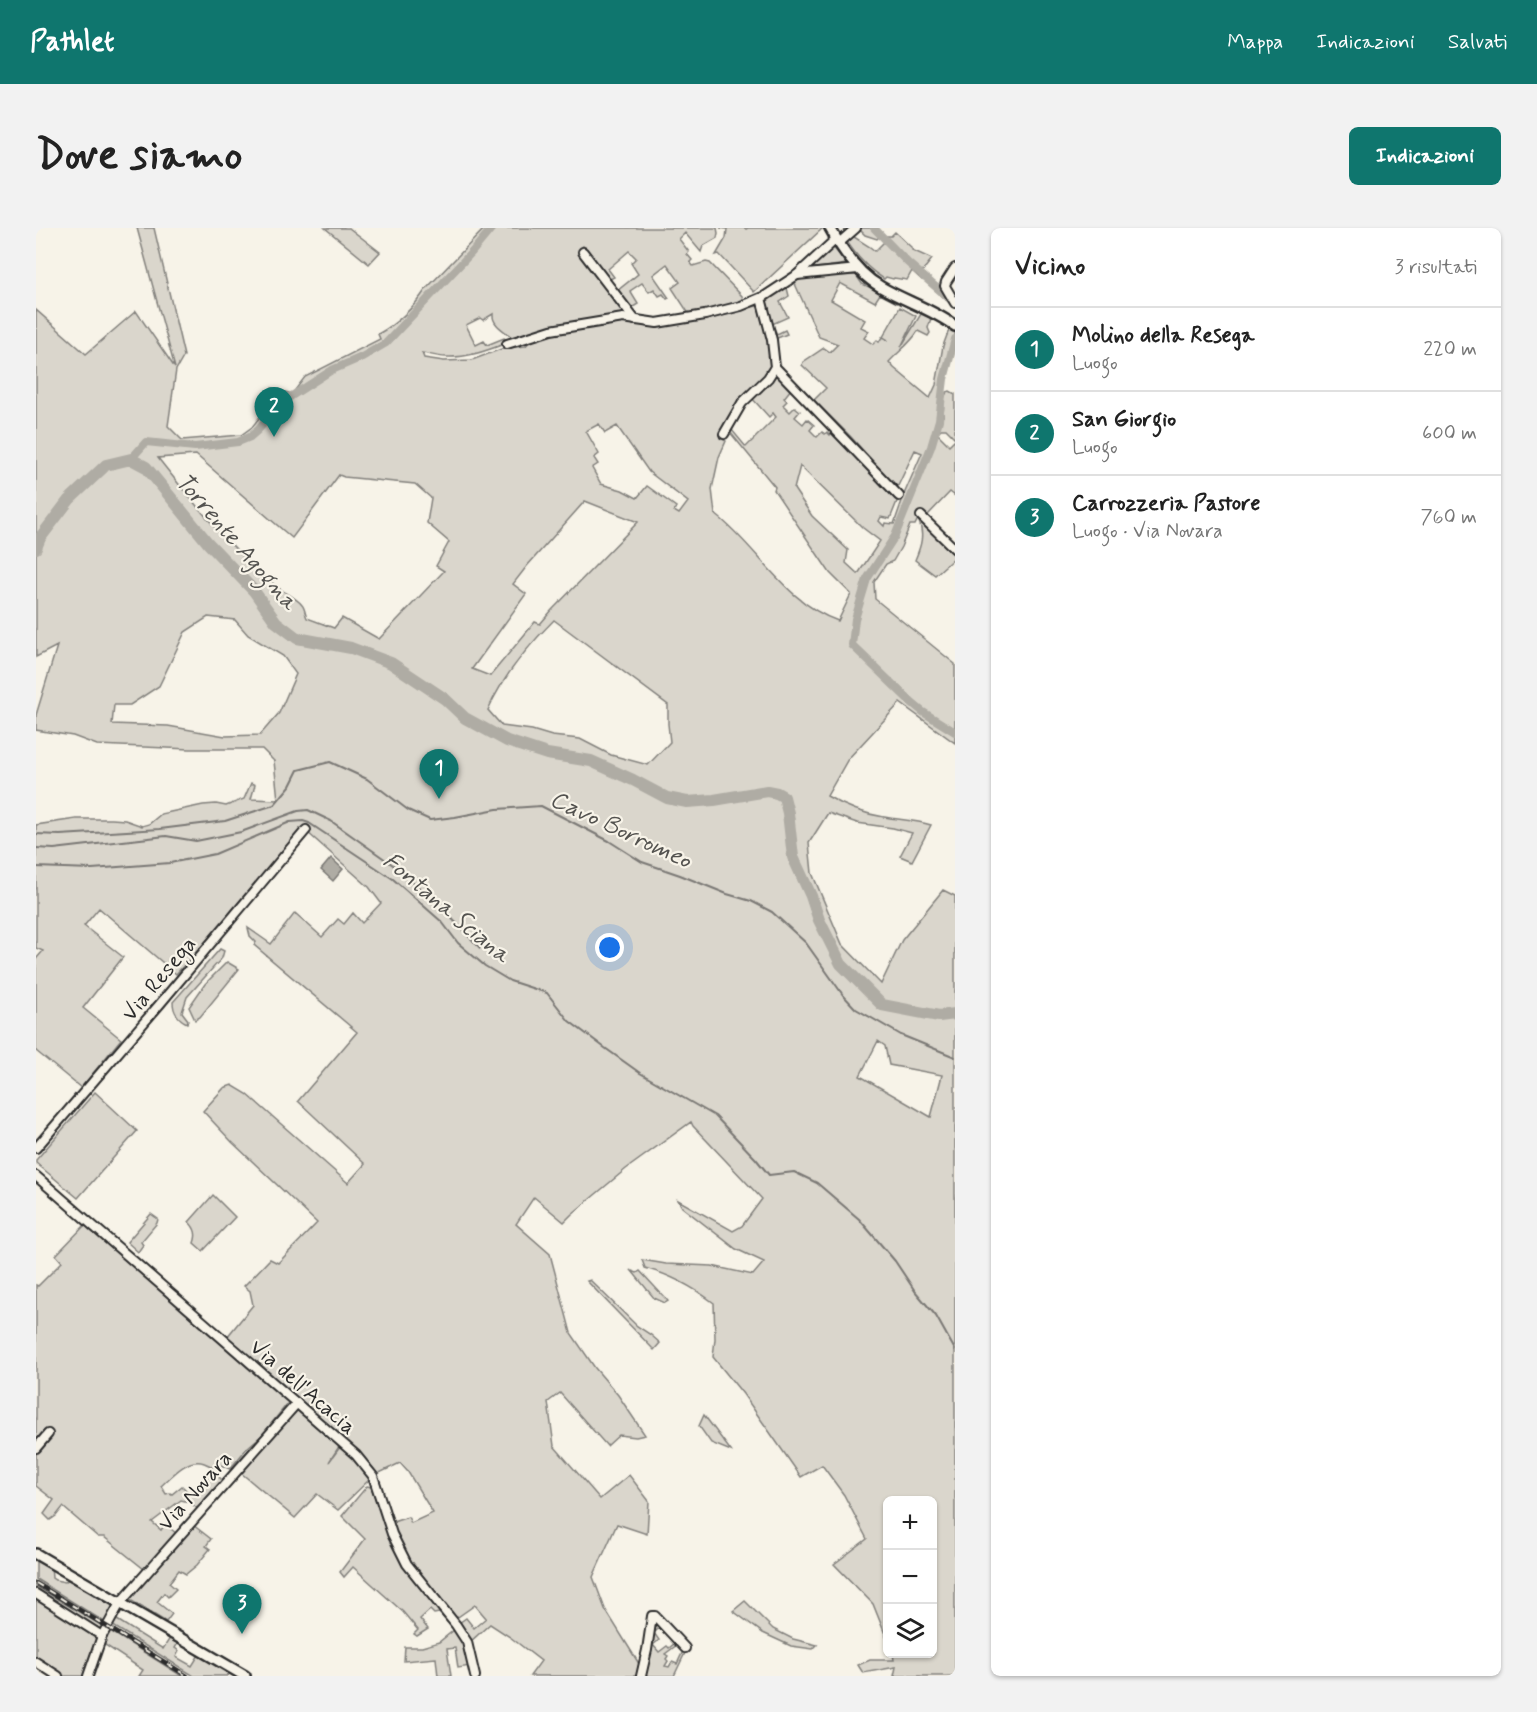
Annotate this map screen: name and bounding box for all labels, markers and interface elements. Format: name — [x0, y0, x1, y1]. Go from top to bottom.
text: Pathlet — [30, 24, 114, 61]
text: Mappa — [1227, 28, 1283, 56]
text: Indicazioni — [1316, 28, 1415, 56]
text: Salvati — [1448, 28, 1507, 56]
button: Indicazioni — [1349, 127, 1501, 185]
text: Dove siamo — [36, 129, 242, 184]
text: Vicino — [1015, 250, 1085, 284]
text: 3 risultati — [1395, 254, 1477, 281]
text: Molino della Resega — [1072, 322, 1254, 350]
text: 1 — [1030, 336, 1039, 363]
text: 220 m — [1423, 336, 1477, 363]
text: Luogo — [1072, 350, 1118, 377]
pin: 2 — [254, 388, 294, 437]
text: San Giorgio — [1072, 406, 1176, 434]
text: 2 — [1030, 420, 1039, 447]
text: 600 m — [1422, 420, 1477, 447]
text: Luogo — [1072, 434, 1118, 461]
water label: Torrente Agogna — [166, 467, 305, 620]
text: Carrozzeria Pastore — [1072, 490, 1260, 518]
text: 3 — [1030, 504, 1039, 531]
text: 760 m — [1420, 504, 1477, 531]
text: Luogo · Via Novara — [1072, 518, 1223, 545]
pin: 1 — [420, 750, 458, 799]
water label: Cavo Borromeo — [545, 784, 697, 877]
water label: Fontana Sciana — [376, 846, 517, 971]
street label: Via Resega — [116, 931, 205, 1029]
your location — [595, 933, 624, 962]
street label: Via dell'Acacia — [244, 1334, 362, 1441]
street label: Via Novara — [152, 1445, 239, 1537]
map controls — [883, 1496, 937, 1658]
button: + — [883, 1496, 937, 1550]
button: − — [883, 1550, 937, 1604]
pin: 3 — [222, 1584, 262, 1634]
button: layers — [883, 1604, 937, 1658]

